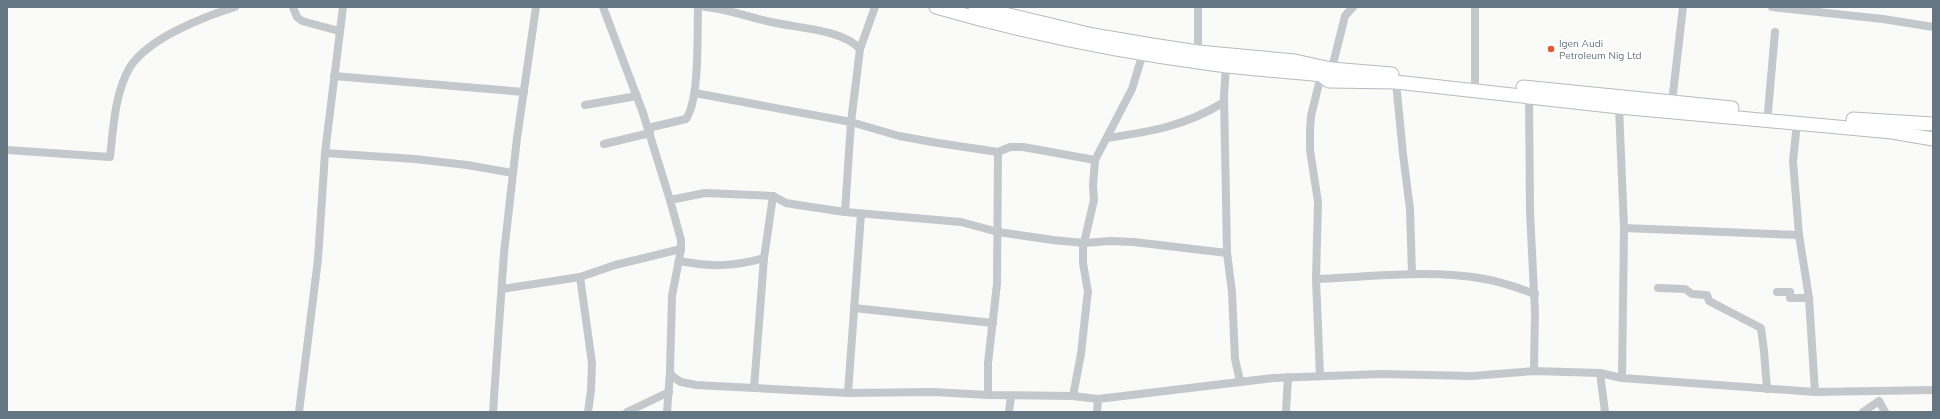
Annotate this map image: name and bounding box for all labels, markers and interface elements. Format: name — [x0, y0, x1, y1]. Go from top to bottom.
place label: Igen Audi Petroleum Nig Ltd — [1559, 37, 1642, 62]
marker: Igen Audi Petroleum Nig Ltd — [1546, 44, 1556, 54]

